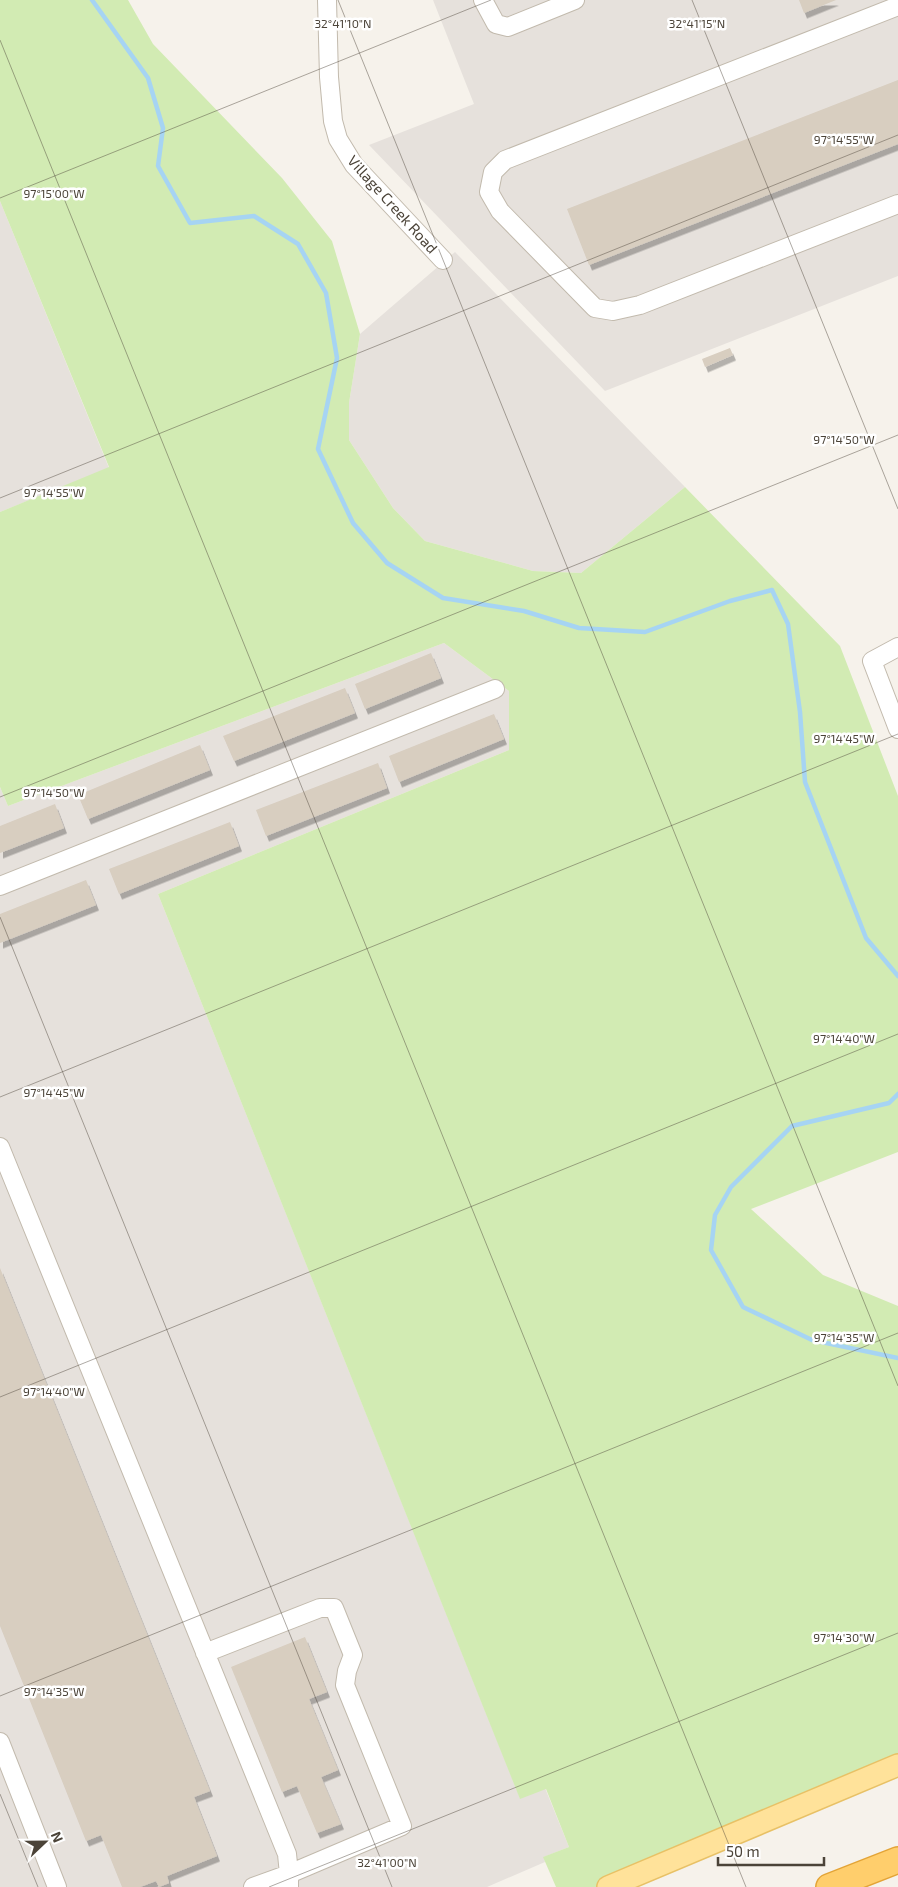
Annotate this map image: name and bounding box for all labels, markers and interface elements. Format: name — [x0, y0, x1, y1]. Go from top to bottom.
text: 32°41'10"N — [314, 16, 372, 30]
text: 32°41'15"N — [669, 16, 725, 30]
text: 97°14'55"W — [814, 132, 874, 146]
street label: Village Creek Road — [344, 151, 442, 257]
text: 97°15'00"W — [23, 186, 85, 200]
text: 97°14'50"W — [813, 432, 875, 446]
text: 97°14'55"W — [24, 485, 84, 499]
text: 97°14'45"W — [813, 731, 875, 745]
text: 97°14'50"W — [23, 785, 85, 799]
text: 97°14'40"W — [813, 1031, 875, 1045]
text: 97°14'45"W — [23, 1085, 85, 1099]
text: 97°14'35"W — [814, 1330, 874, 1344]
text: 97°14'40"W — [23, 1384, 85, 1398]
text: 97°14'30"W — [813, 1630, 875, 1644]
text: 97°14'35"W — [24, 1684, 84, 1698]
north arrow — [20, 1817, 70, 1867]
text: N — [48, 1829, 67, 1845]
scale bar — [718, 1834, 824, 1866]
text: 50 m — [726, 1842, 760, 1860]
text: 32°41'00"N — [357, 1855, 417, 1869]

